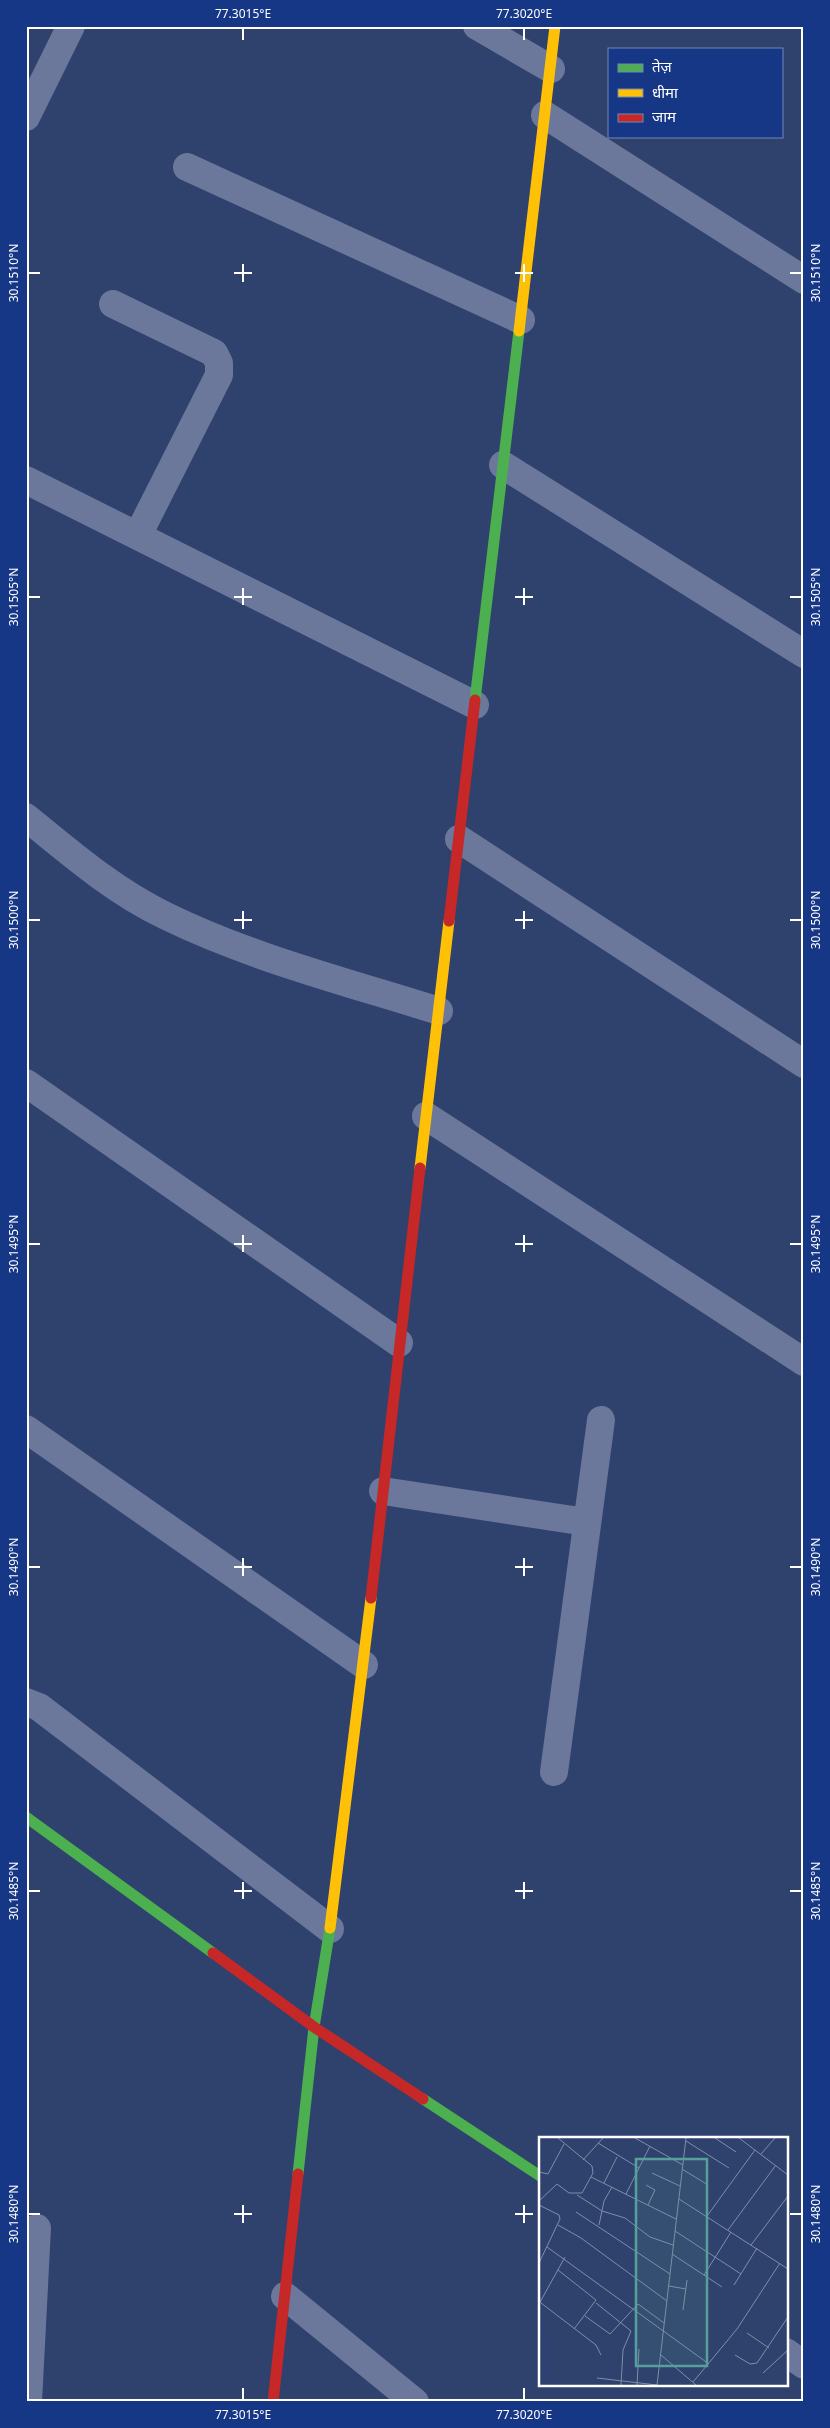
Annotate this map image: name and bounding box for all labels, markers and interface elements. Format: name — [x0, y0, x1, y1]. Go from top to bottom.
text: 77.3015°E — [215, 5, 271, 22]
text: 77.3020°E — [496, 5, 552, 22]
legend — [608, 48, 782, 138]
text: तेज़ — [652, 56, 673, 76]
text: धीमा — [652, 82, 679, 102]
text: जाम — [652, 106, 677, 126]
text: 30.1510°N — [5, 244, 22, 302]
text: 30.1510°N — [807, 244, 824, 302]
text: 30.1505°N — [5, 568, 22, 626]
text: 30.1505°N — [807, 568, 824, 626]
text: 30.1500°N — [5, 891, 22, 949]
text: 30.1500°N — [807, 891, 824, 949]
text: 30.1495°N — [5, 1215, 22, 1273]
text: 30.1495°N — [807, 1215, 824, 1273]
text: 30.1490°N — [5, 1538, 22, 1596]
text: 30.1490°N — [807, 1538, 824, 1596]
text: 30.1485°N — [5, 1862, 22, 1920]
text: 30.1485°N — [807, 1862, 824, 1920]
inset map — [539, 2137, 788, 2386]
text: 30.1480°N — [5, 2185, 22, 2243]
text: 30.1480°N — [807, 2185, 824, 2243]
text: 77.3015°E — [215, 2406, 271, 2423]
text: 77.3020°E — [496, 2406, 552, 2423]

